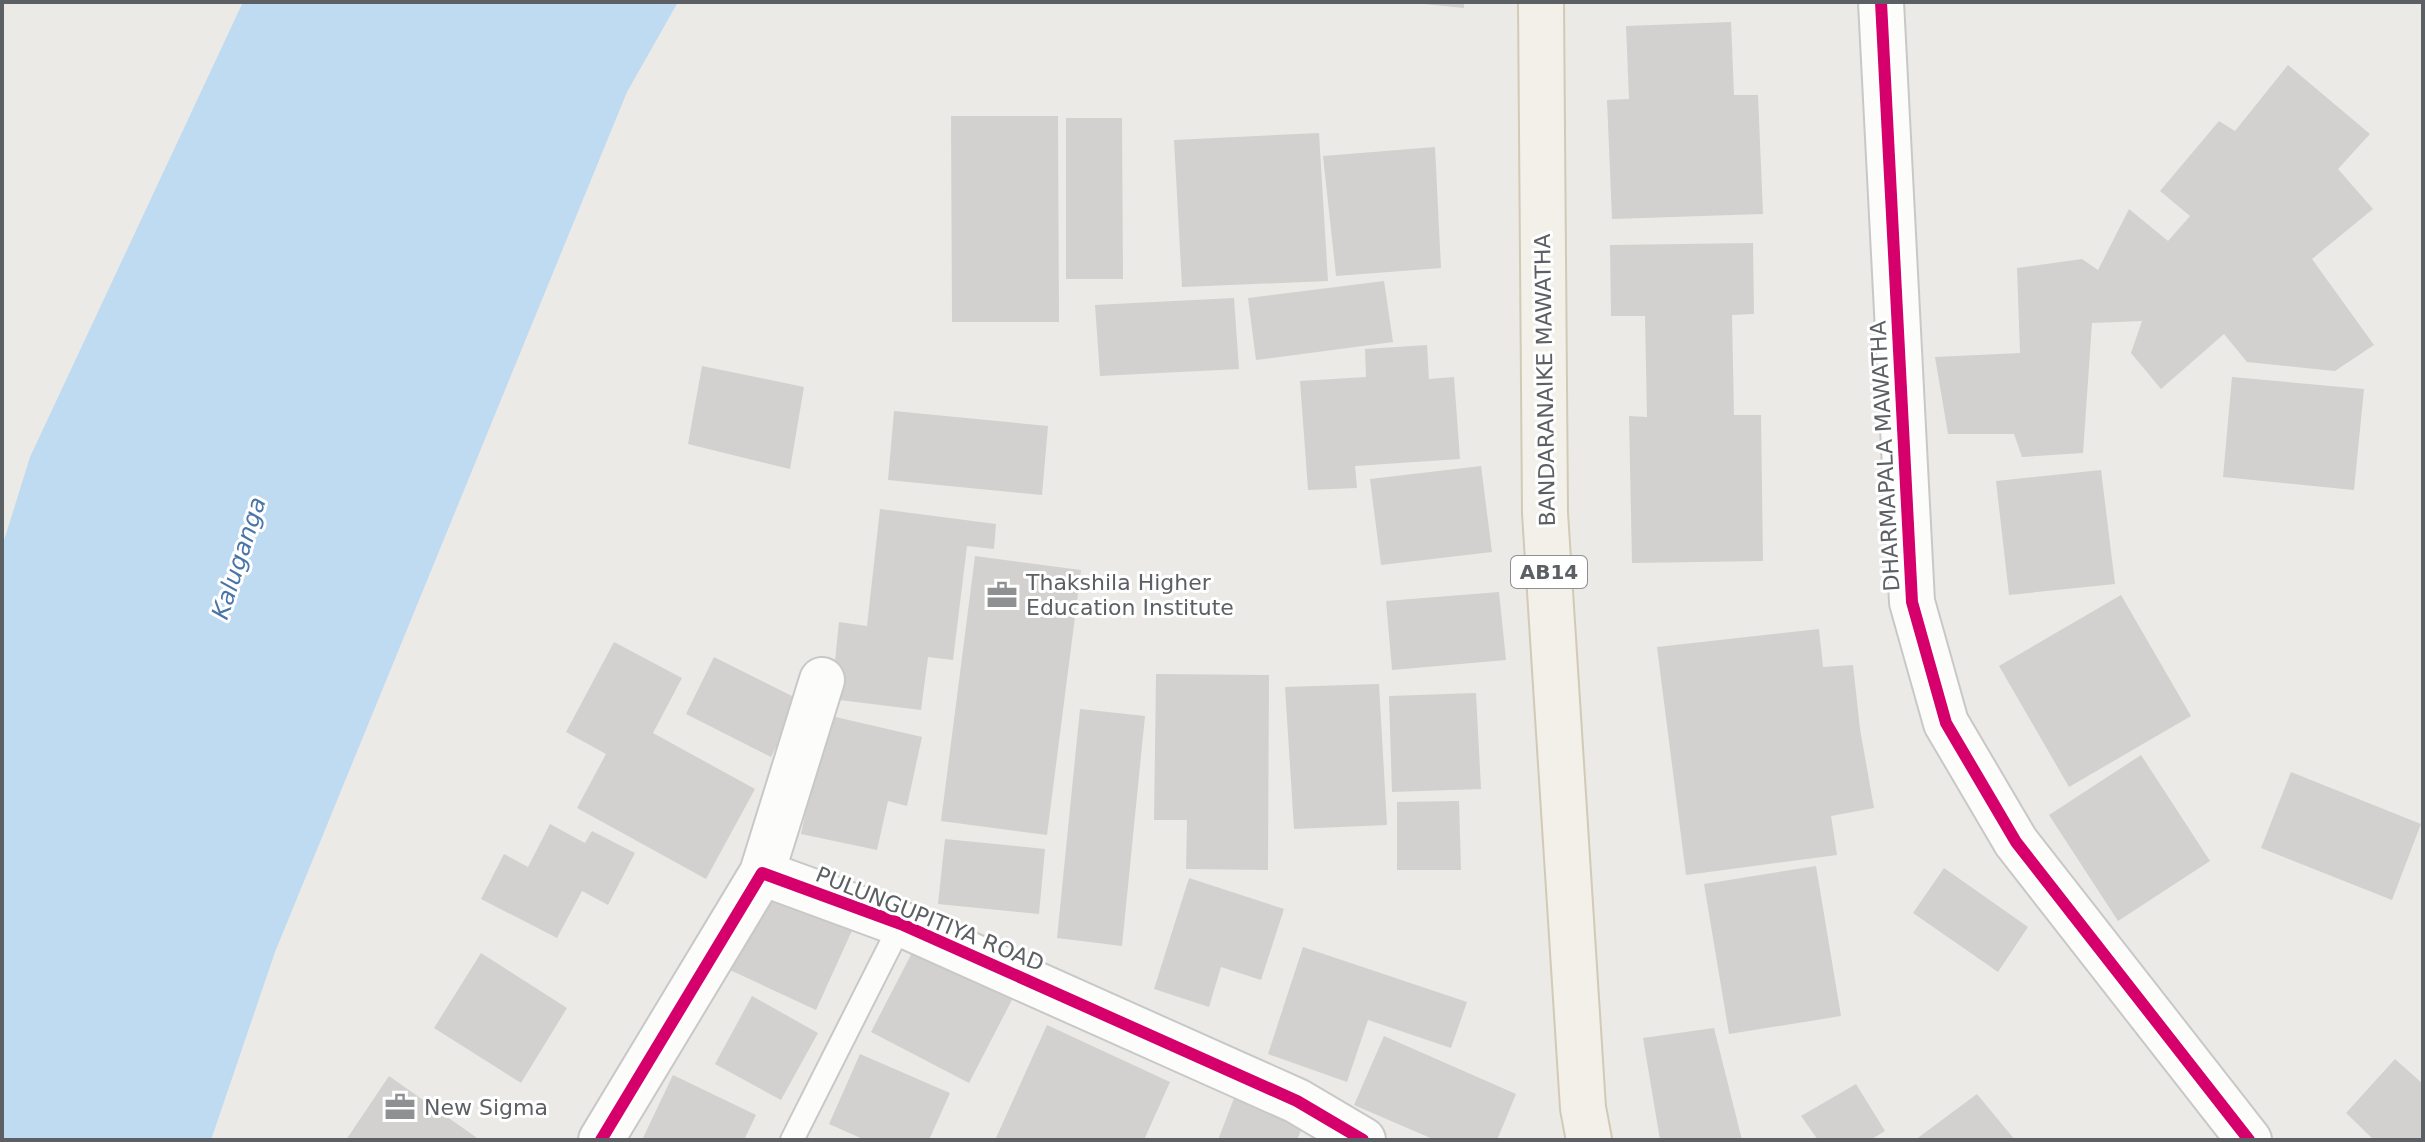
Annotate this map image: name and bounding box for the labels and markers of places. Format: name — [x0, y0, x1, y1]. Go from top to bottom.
place label: Thakshila Higher Education Institute — [1025, 570, 1234, 620]
office icon: Thakshila Higher Education Institute — [985, 578, 1019, 612]
office icon: New Sigma — [383, 1090, 417, 1124]
place label: New Sigma — [424, 1095, 548, 1120]

